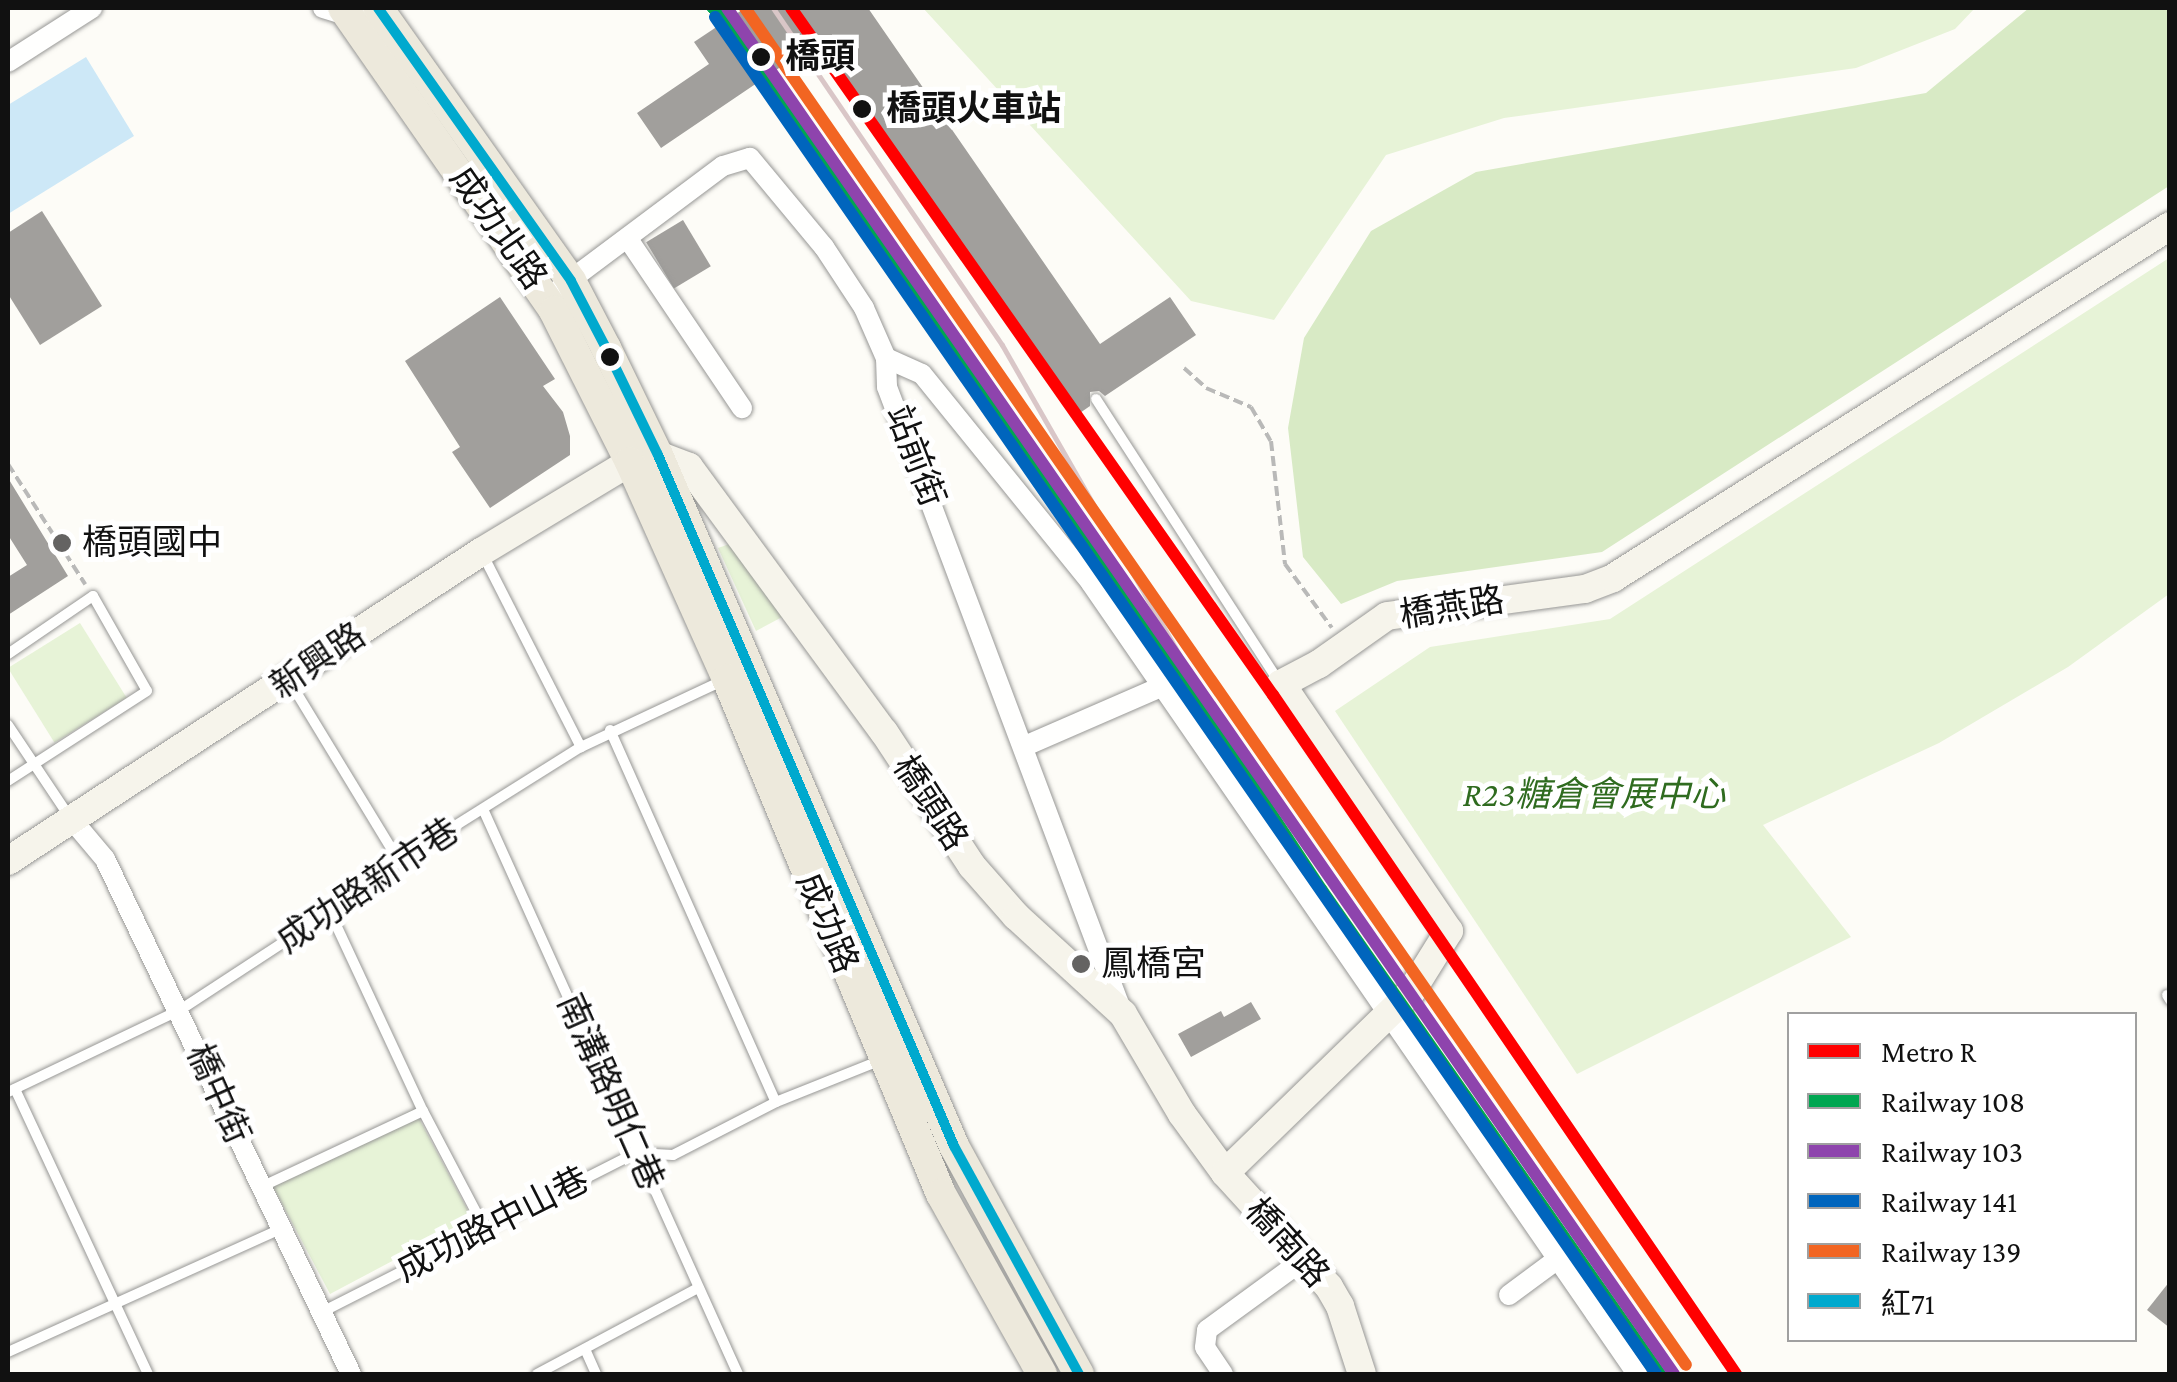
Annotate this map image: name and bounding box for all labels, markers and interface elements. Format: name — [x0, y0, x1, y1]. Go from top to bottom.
place label: 橋頭 — [785, 36, 855, 78]
marker: 橋頭 — [746, 42, 776, 72]
place label: 橋頭火車站 — [886, 88, 1061, 130]
marker: 橋頭火車站 — [847, 94, 877, 124]
street label: 成功北路 — [441, 159, 555, 297]
unlabelled marker — [600, 347, 620, 367]
street label: 站前街 — [877, 399, 953, 513]
place label: 橋頭國中 — [82, 522, 222, 564]
marker: 橋頭國中 — [51, 532, 73, 554]
street label: 橋燕路 — [1397, 579, 1507, 637]
street label: 新興路 — [263, 614, 373, 708]
street label: 橋頭路 — [884, 748, 976, 858]
park label: R23糖倉會展中心 — [1463, 774, 1725, 816]
street label: 成功路新市巷 — [269, 810, 467, 962]
street label: 成功路 — [787, 866, 867, 980]
place label: 鳳橋宮 — [1101, 943, 1206, 985]
marker: 鳳橋宮 — [1070, 953, 1092, 975]
street label: 南溝路明仁巷 — [548, 988, 672, 1196]
legend — [1787, 1012, 2137, 1342]
text: Metro R — [1881, 1035, 1976, 1068]
street label: 橋中街 — [177, 1037, 259, 1151]
text: Railway 108 — [1881, 1085, 2025, 1118]
text: Railway 103 — [1881, 1135, 2023, 1168]
street label: 成功路中山巷 — [390, 1159, 596, 1291]
text: Railway 141 — [1881, 1185, 2017, 1218]
street label: 橋南路 — [1236, 1190, 1338, 1296]
text: Railway 139 — [1881, 1235, 2021, 1268]
text: 紅71 — [1881, 1287, 1935, 1320]

